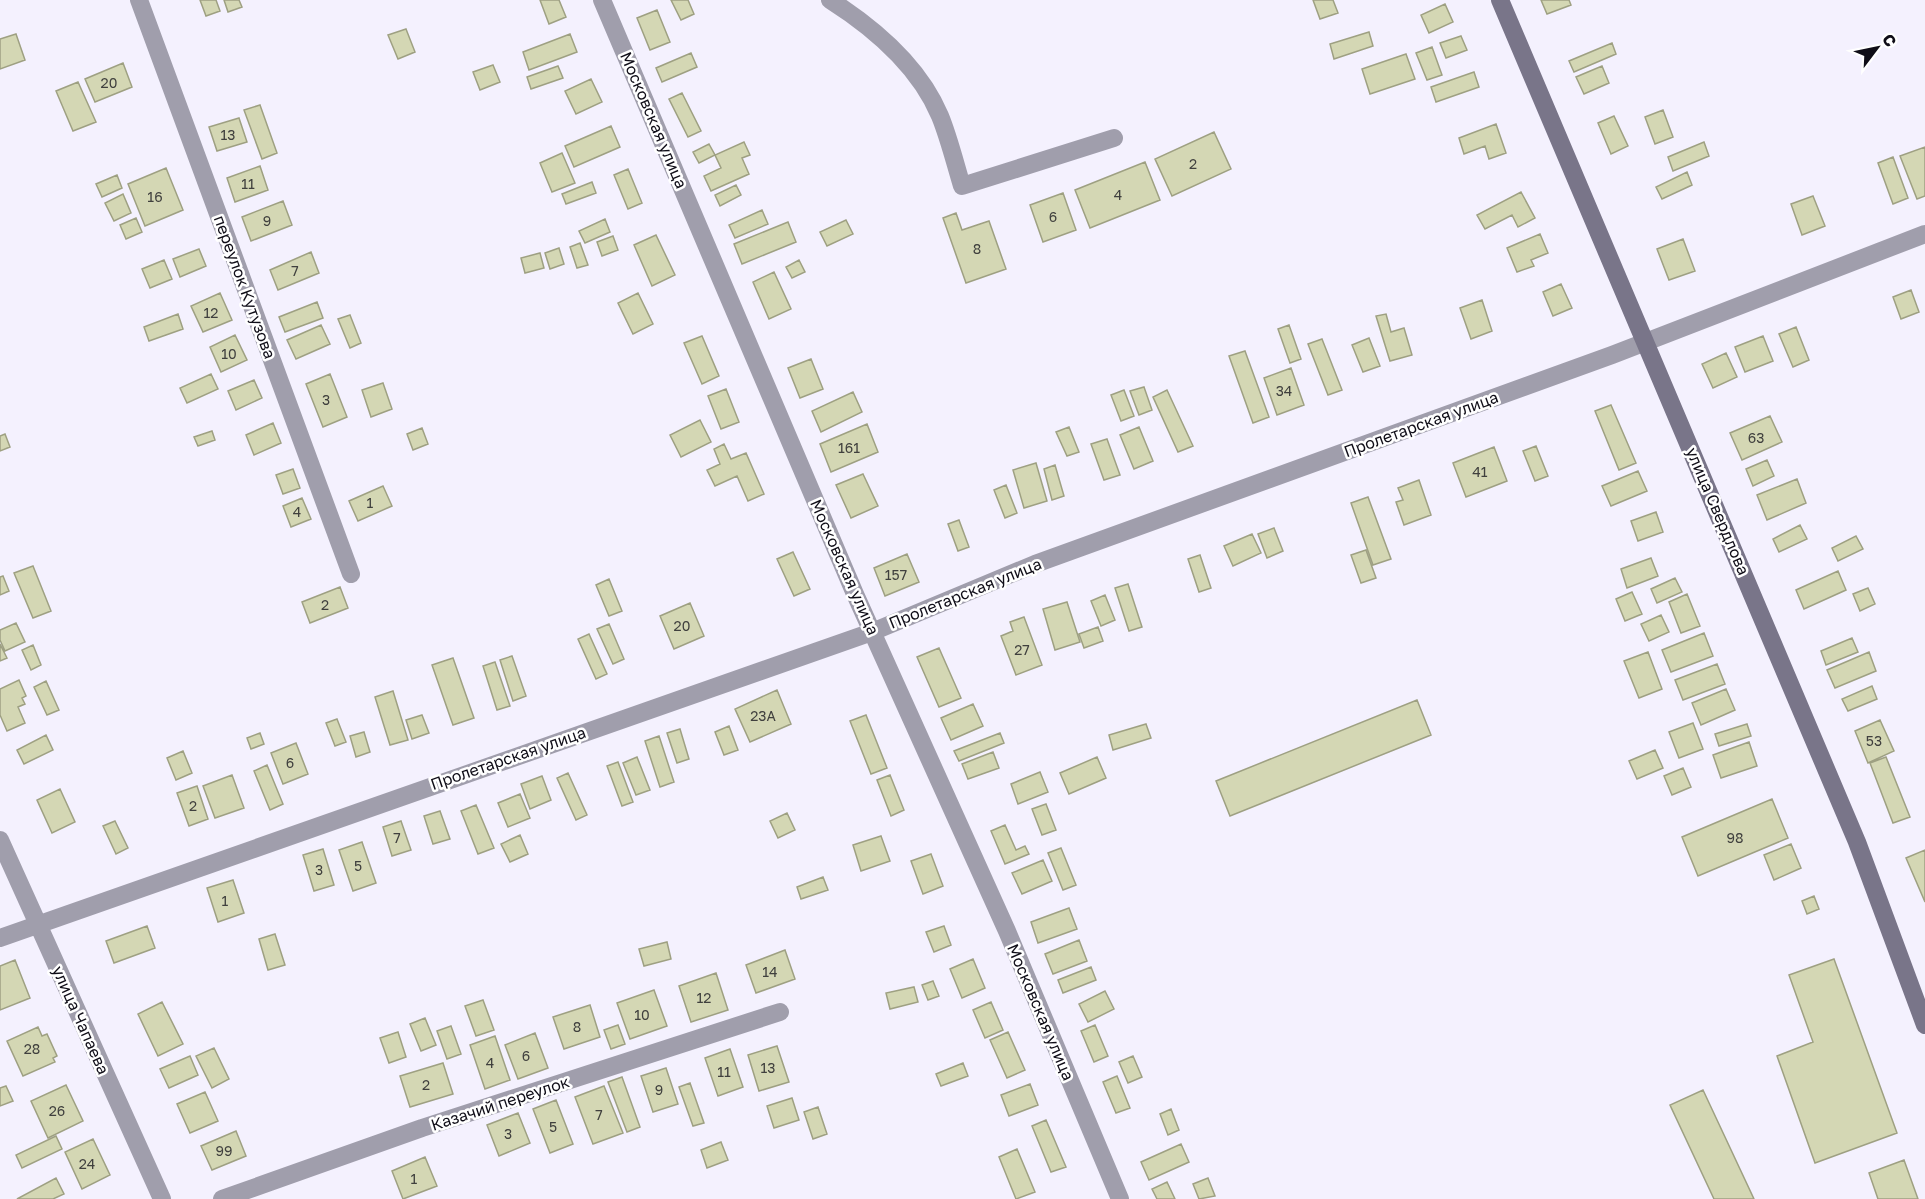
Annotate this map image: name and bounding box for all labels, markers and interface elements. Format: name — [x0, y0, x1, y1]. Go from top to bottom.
north arrow — [1847, 18, 1907, 78]
text: С — [1878, 30, 1901, 50]
street label: Московская улица — [616, 49, 692, 191]
house number: 20 — [101, 74, 117, 91]
house number: 13 — [221, 126, 235, 143]
house number: 2 — [1189, 155, 1197, 172]
house number: 11 — [241, 175, 255, 192]
house number: 4 — [1114, 186, 1122, 203]
house number: 16 — [147, 188, 163, 205]
house number: 6 — [1049, 208, 1057, 225]
house number: 9 — [263, 212, 271, 229]
street label: переулок Кутузова — [210, 213, 280, 361]
house number: 8 — [973, 240, 981, 257]
house number: 7 — [291, 262, 299, 279]
house number: 12 — [204, 304, 218, 321]
house number: 10 — [221, 345, 237, 362]
house number: 34 — [1276, 382, 1292, 399]
street label: Пролетарская улица — [1341, 387, 1501, 461]
house number: 3 — [322, 391, 330, 408]
house number: 63 — [1748, 429, 1764, 446]
house number: 161 — [838, 439, 860, 456]
street label: улица Свердлова — [1682, 444, 1754, 578]
house number: 41 — [1472, 463, 1488, 480]
house number: 1 — [367, 494, 374, 511]
street label: Московская улица — [806, 496, 884, 638]
house number: 4 — [293, 503, 301, 520]
street label: Пролетарская улица — [886, 553, 1044, 633]
house number: 157 — [885, 566, 907, 583]
house number: 2 — [321, 596, 329, 613]
house number: 20 — [674, 617, 690, 634]
house number: 27 — [1014, 641, 1030, 658]
house number: 23А — [750, 707, 776, 724]
street label: Пролетарская улица — [428, 722, 588, 794]
house number: 53 — [1866, 732, 1882, 749]
house number: 6 — [286, 754, 294, 771]
house number: 2 — [189, 797, 197, 814]
house number: 7 — [393, 829, 401, 846]
house number: 98 — [1726, 829, 1744, 846]
house number: 5 — [354, 857, 362, 874]
house number: 3 — [315, 861, 323, 878]
house number: 1 — [222, 892, 229, 909]
street label: Московская улица — [1003, 941, 1079, 1083]
street label: улица Чапаева — [48, 963, 114, 1077]
house number: 14 — [762, 963, 778, 980]
house number: 12 — [697, 989, 711, 1006]
house number: 10 — [634, 1006, 650, 1023]
house number: 8 — [573, 1018, 581, 1035]
house number: 28 — [24, 1040, 40, 1057]
house number: 6 — [522, 1047, 530, 1064]
house number: 4 — [486, 1054, 494, 1071]
house number: 13 — [761, 1059, 775, 1076]
house number: 11 — [717, 1063, 731, 1080]
street label: Казачий переулок — [428, 1071, 572, 1135]
house number: 2 — [422, 1076, 430, 1093]
house number: 9 — [655, 1081, 663, 1098]
house number: 26 — [49, 1102, 65, 1119]
house number: 7 — [595, 1106, 603, 1123]
house number: 5 — [549, 1118, 557, 1135]
house number: 3 — [504, 1125, 512, 1142]
house number: 99 — [216, 1142, 232, 1159]
house number: 24 — [79, 1155, 95, 1172]
house number: 1 — [411, 1170, 418, 1187]

